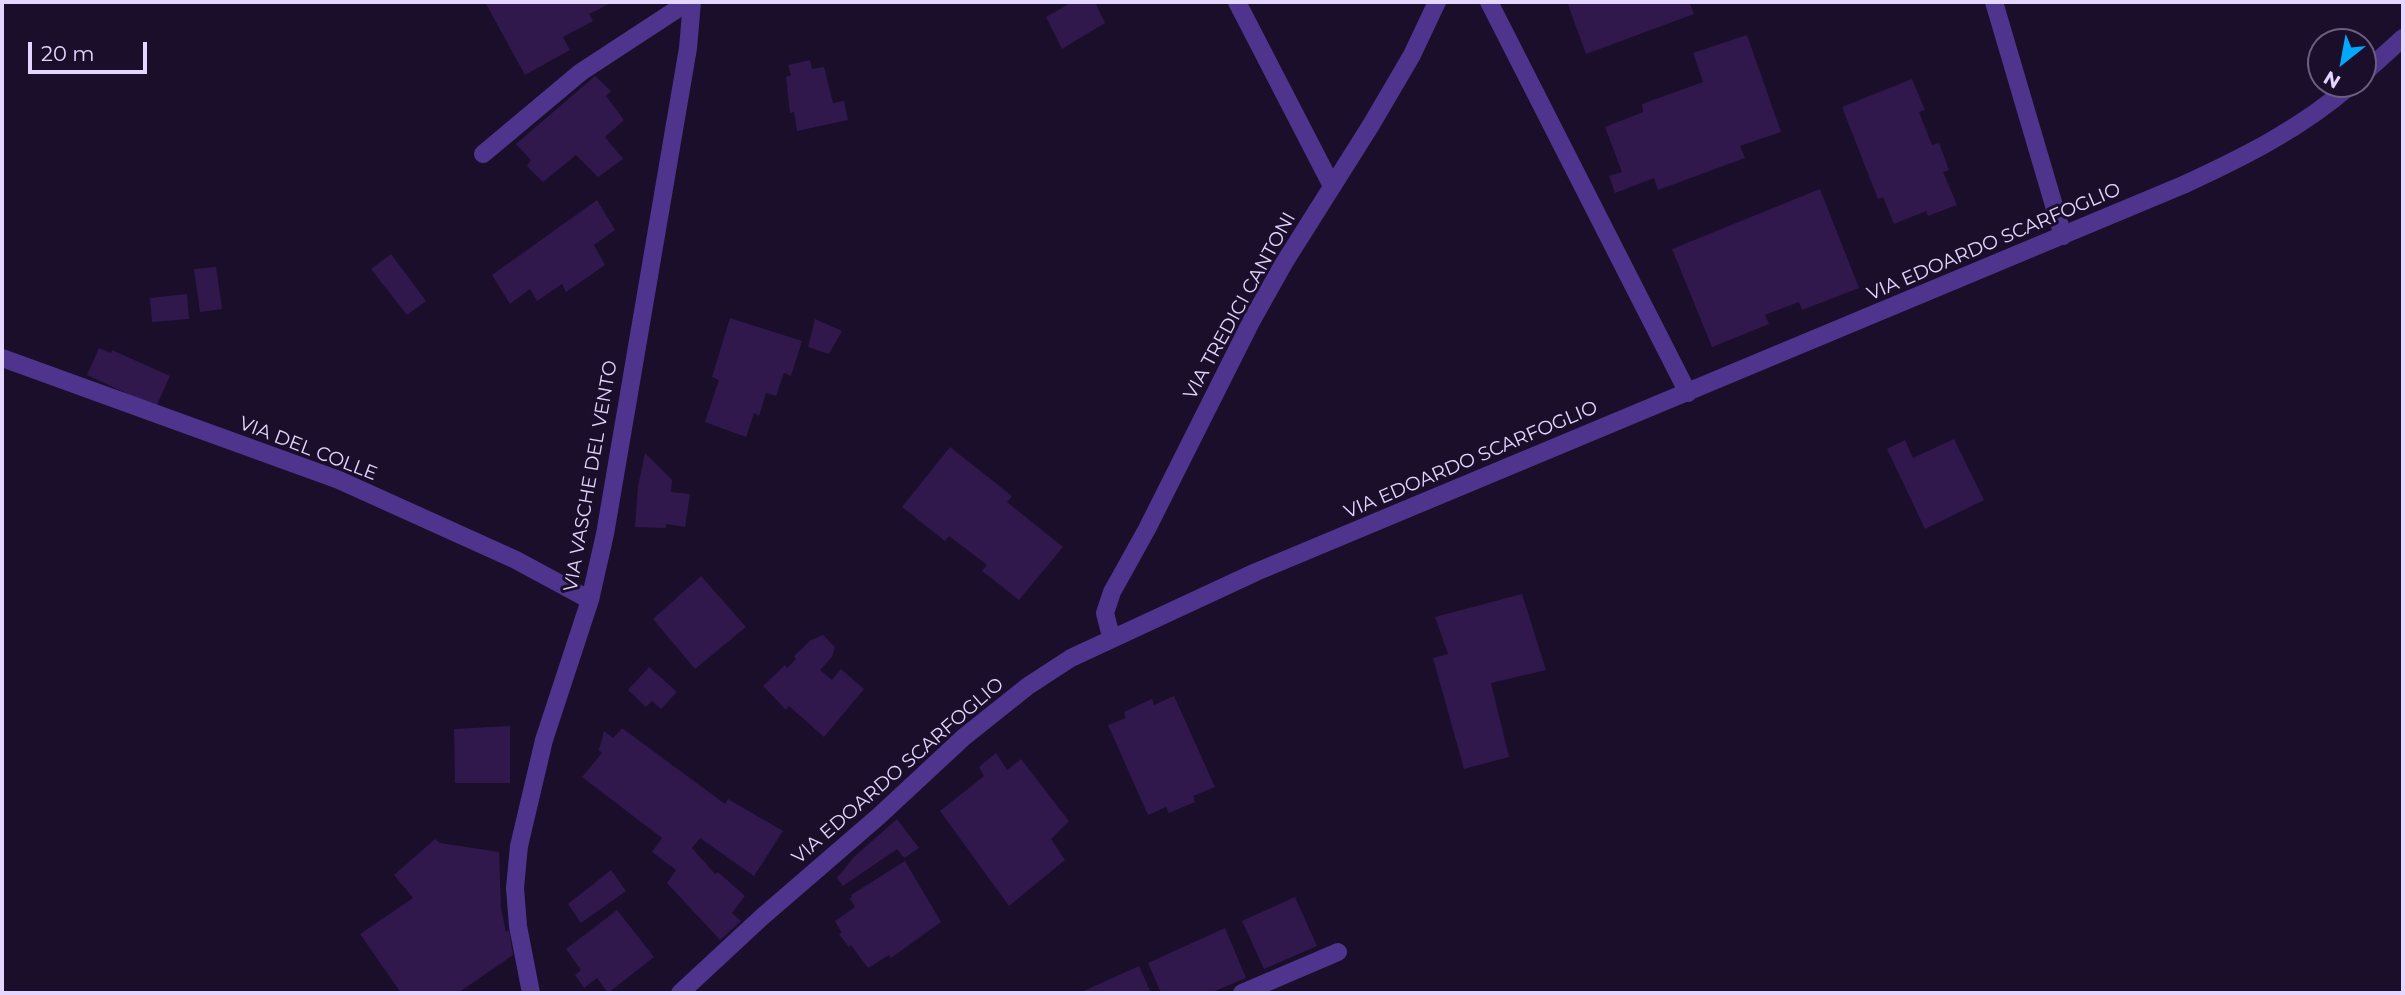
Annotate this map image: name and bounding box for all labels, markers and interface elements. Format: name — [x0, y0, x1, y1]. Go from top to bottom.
scale bar — [32, 28, 150, 72]
north arrow — [2307, 28, 2377, 98]
text: 20 m — [41, 41, 95, 66]
text: N — [2319, 66, 2344, 94]
street label: VIA EDOARDO SCARFOGLIO — [1864, 178, 2124, 306]
street label: VIA TREDICI CANTONI — [1179, 208, 1301, 404]
street label: VIA VASCHE DEL VENTO — [559, 359, 623, 593]
street label: VIA EDOARDO SCARFOGLIO — [1341, 396, 1601, 524]
street label: VIA DEL COLLE — [236, 412, 380, 486]
street label: VIA EDOARDO SCARFOGLIO — [788, 673, 1008, 869]

